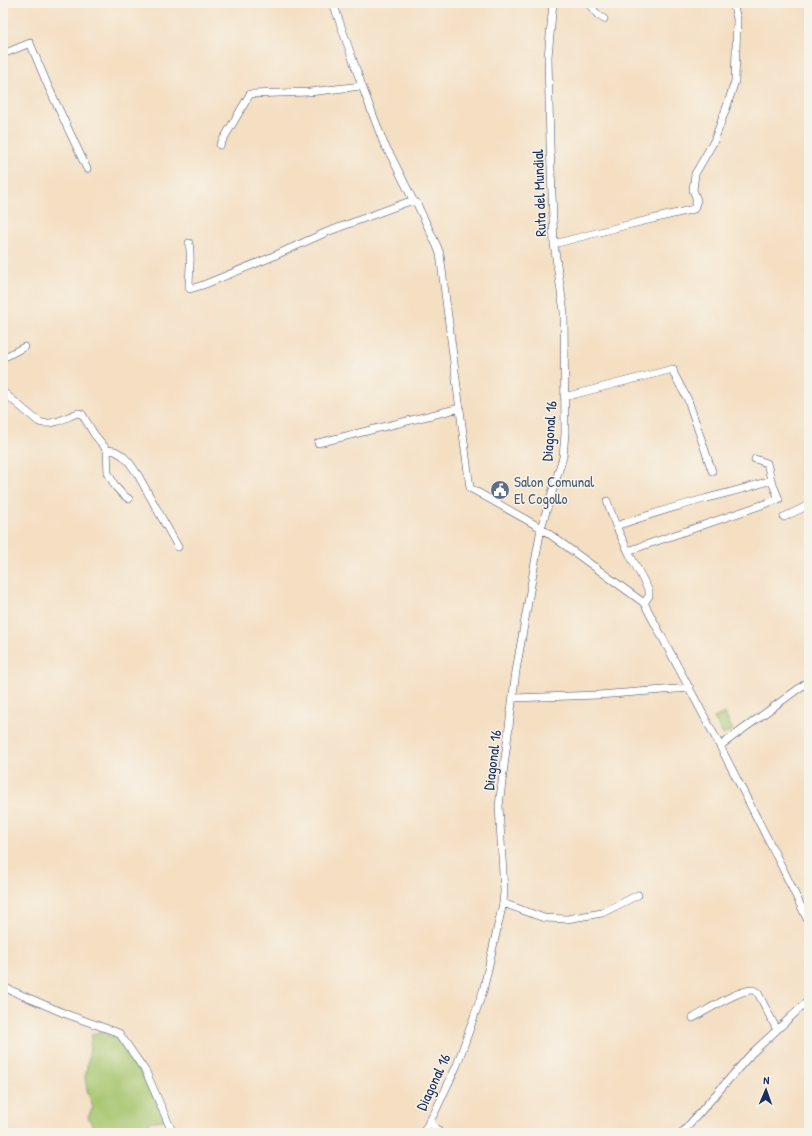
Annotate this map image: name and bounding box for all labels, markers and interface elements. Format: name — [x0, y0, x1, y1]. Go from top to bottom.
street label: Ruta del Mundial — [527, 149, 551, 237]
street label: Diagonal 16 — [536, 400, 562, 462]
place label: Salon Comunal El Cogollo — [514, 471, 594, 509]
public building icon: Salon Comunal El Cogollo — [489, 479, 511, 501]
street label: Diagonal 16 — [478, 729, 506, 791]
street label: Diagonal 16 — [411, 1050, 455, 1114]
north arrow — [746, 1070, 786, 1110]
text: N — [763, 1073, 770, 1087]

